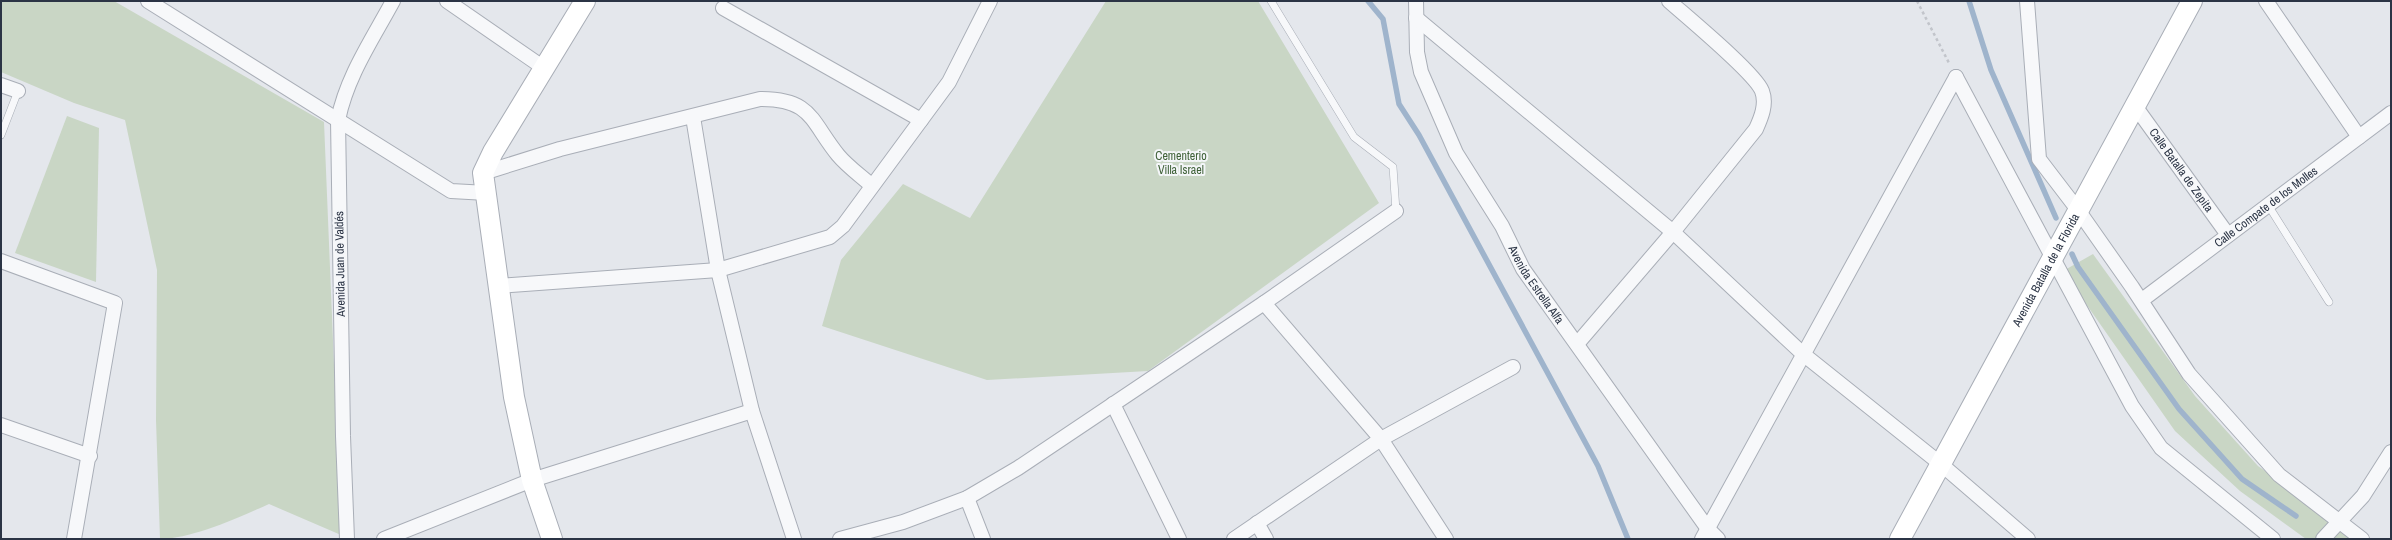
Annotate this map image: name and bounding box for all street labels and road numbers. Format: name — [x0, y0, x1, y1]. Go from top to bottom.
street label: Calle Batalla de Zepita — [2146, 125, 2217, 216]
street label: Calle Compate de los Molles — [2211, 163, 2321, 251]
street label: Avenida Batalla de la Florida — [2008, 210, 2083, 330]
street label: Avenida Juan de Valdés — [331, 211, 349, 318]
street label: Avenida Estrella Alfa — [1504, 242, 1568, 328]

